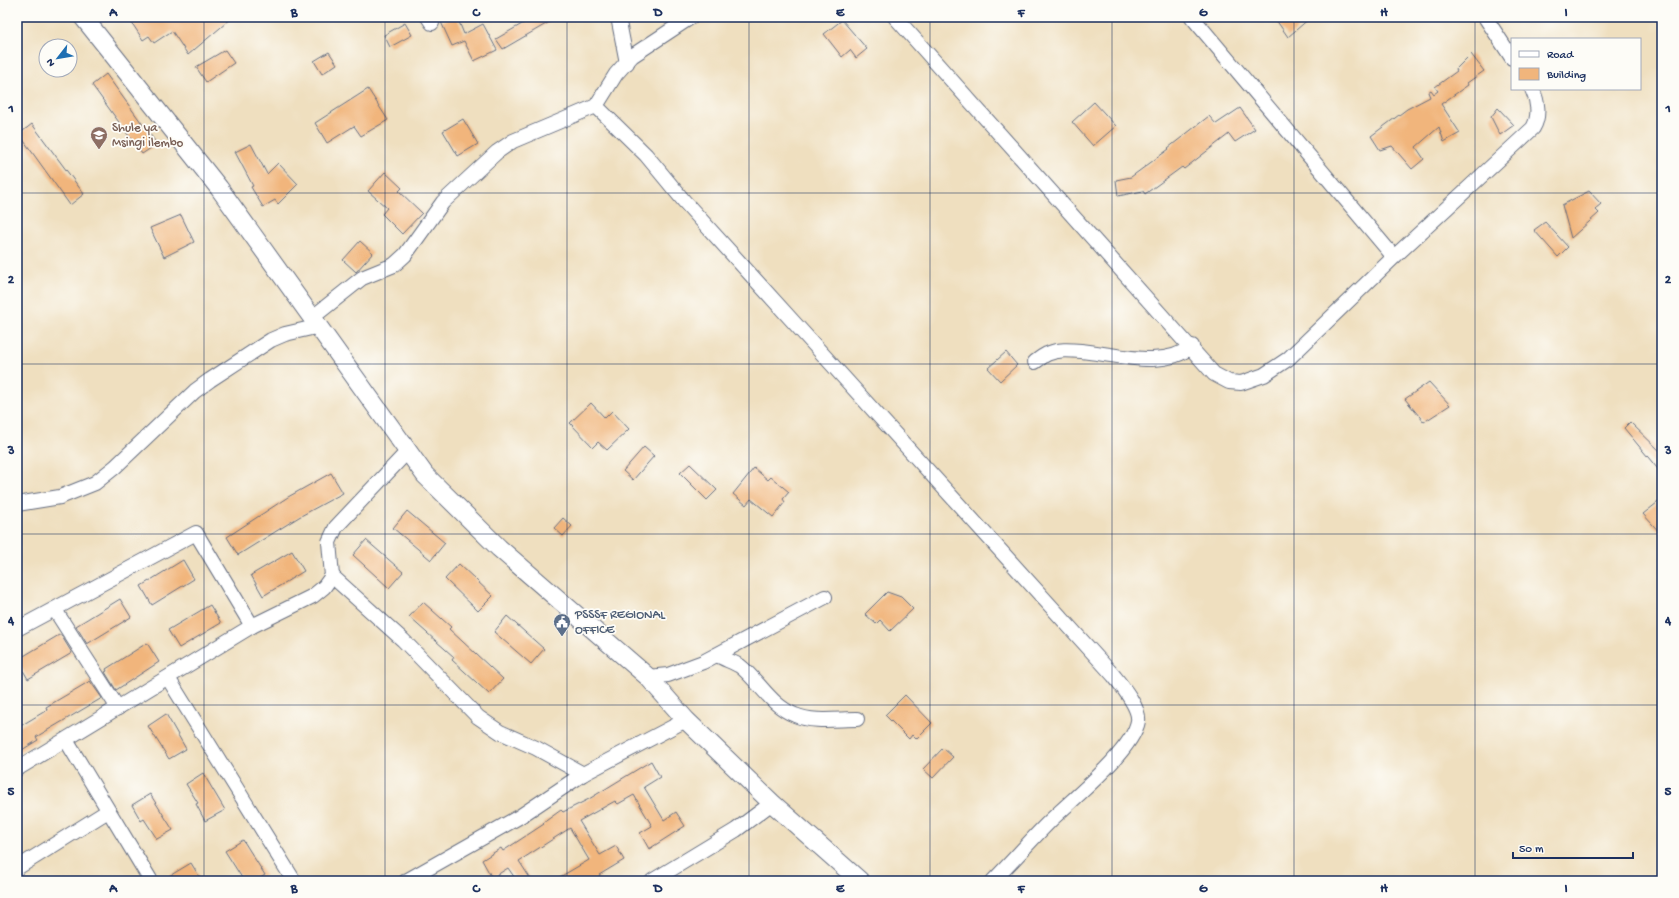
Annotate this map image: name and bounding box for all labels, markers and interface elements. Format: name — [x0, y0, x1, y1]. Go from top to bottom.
text: A — [108, 6, 118, 21]
text: B — [290, 6, 299, 21]
text: C — [471, 6, 481, 21]
text: D — [653, 6, 663, 21]
text: E — [836, 6, 845, 21]
text: F — [1017, 6, 1026, 21]
text: G — [1199, 6, 1208, 21]
text: H — [1380, 6, 1388, 21]
text: I — [1564, 6, 1568, 21]
north arrow — [38, 38, 78, 78]
legend — [1511, 38, 1641, 90]
text: Road — [1547, 49, 1574, 63]
text: N — [44, 56, 58, 68]
text: Building — [1546, 69, 1586, 83]
text: 1 — [7, 102, 14, 117]
text: 1 — [1664, 102, 1671, 117]
place label: Shule ya Msingi ilembo — [112, 121, 184, 151]
school or university icon: Shule ya Msingi ilembo — [89, 125, 109, 150]
text: 2 — [8, 273, 15, 288]
text: 2 — [1665, 273, 1672, 288]
text: 3 — [7, 444, 15, 459]
text: 3 — [1664, 444, 1672, 459]
place label: PSSSF REGIONAL OFFICE — [574, 608, 666, 638]
public building icon: PSSSF REGIONAL OFFICE — [552, 612, 572, 637]
text: 4 — [7, 614, 15, 629]
text: 4 — [1664, 614, 1672, 629]
text: 5 — [8, 785, 15, 800]
text: 5 — [1665, 785, 1672, 800]
scale bar — [1513, 834, 1633, 860]
text: 50 m — [1519, 843, 1544, 857]
text: A — [108, 882, 118, 897]
text: B — [290, 882, 299, 897]
text: C — [471, 882, 481, 897]
text: D — [653, 882, 663, 897]
text: E — [836, 882, 845, 897]
text: F — [1017, 882, 1026, 897]
text: G — [1199, 882, 1208, 897]
text: H — [1380, 882, 1388, 897]
text: I — [1564, 882, 1568, 897]

